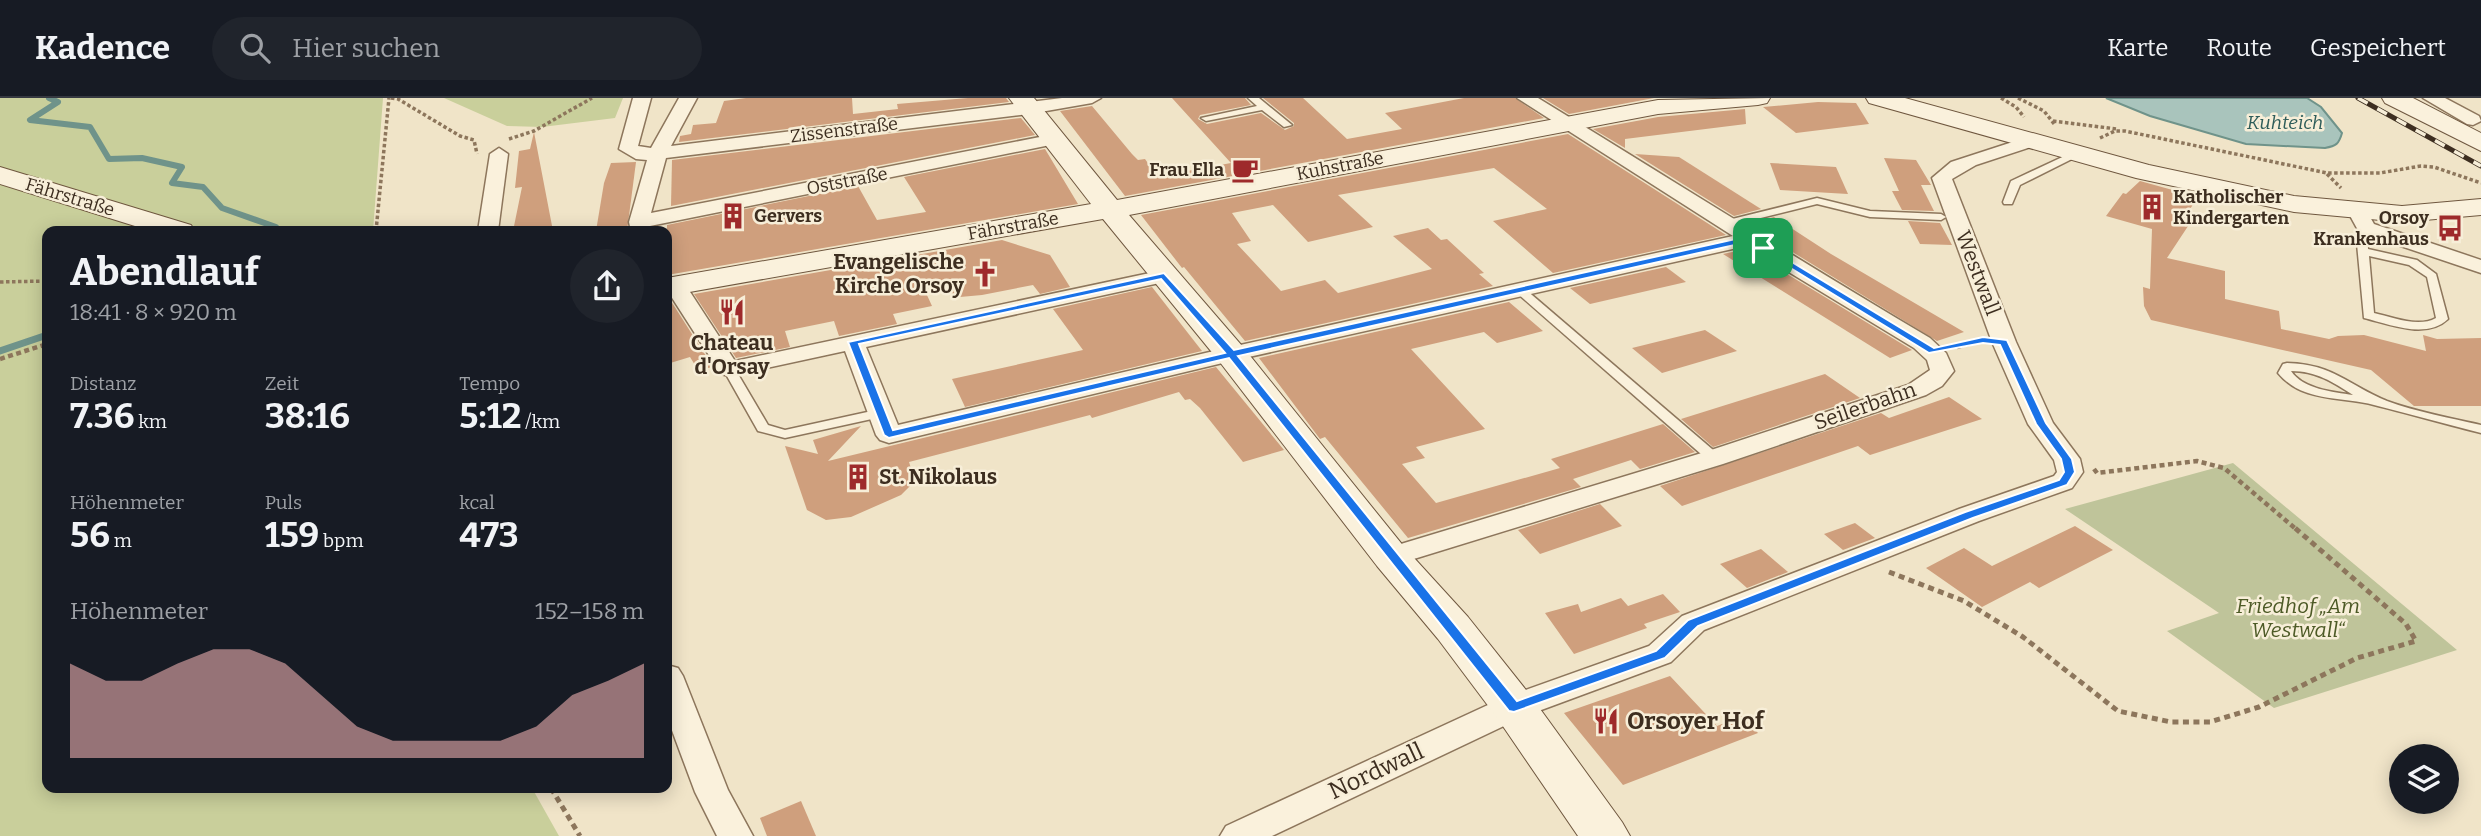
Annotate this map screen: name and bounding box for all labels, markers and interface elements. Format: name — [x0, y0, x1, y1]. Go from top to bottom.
search box — [212, 17, 702, 80]
text: Kadence — [35, 28, 170, 68]
icon: search — [236, 29, 274, 67]
text: Hier suchen — [292, 33, 440, 64]
text: Karte — [2107, 34, 2169, 62]
text: Route — [2207, 34, 2272, 62]
text: Gespeichert — [2310, 34, 2446, 62]
water label: Kuhteich — [2247, 111, 2323, 134]
street label: Zissenstraße — [789, 112, 899, 148]
street label: Kuhstraße — [1295, 147, 1385, 185]
cafe icon: Frau Ella — [1230, 155, 1260, 185]
place label: Frau Ella — [1149, 159, 1224, 181]
street label: Oststraße — [805, 162, 889, 200]
street label: Fährstraße — [23, 173, 117, 221]
place label: Katholischer Kindergarten — [2173, 186, 2289, 229]
building icon: Katholischer Kindergarten — [2137, 192, 2167, 222]
building icon: Gervers — [718, 201, 748, 231]
place label: Gervers — [754, 205, 822, 227]
street label: Fährstraße — [966, 207, 1060, 245]
place label: Orsoy Krankenhaus — [2313, 207, 2430, 250]
bus stop icon: Orsoy Krankenhaus — [2435, 213, 2465, 243]
pin — [1733, 218, 1793, 278]
street label: Westwall — [1950, 227, 2006, 319]
icon: arrive — [1744, 229, 1782, 267]
text: Abendlauf — [70, 249, 259, 295]
button: share — [570, 249, 644, 323]
place label: Evangelische Kirche Orsoy — [833, 249, 964, 299]
church icon: Evangelische Kirche Orsoy — [970, 259, 1000, 289]
restaurant icon: Chateau d'Orsay — [717, 297, 747, 327]
text: 18:41 · 8 × 920 m — [70, 298, 237, 326]
place label: Chateau d'Orsay — [691, 330, 773, 380]
text: Distanz — [70, 372, 136, 395]
text: Zeit — [265, 372, 299, 395]
text: Tempo — [459, 372, 520, 395]
street label: Seilerbahn — [1810, 376, 1920, 436]
text: 7.36 — [70, 395, 134, 437]
text: 38:16 — [265, 395, 350, 437]
text: 5:12 — [459, 395, 521, 437]
text: km — [134, 410, 167, 433]
text: /km — [521, 410, 560, 433]
building icon: St. Nikolaus — [843, 462, 873, 492]
place label: St. Nikolaus — [879, 464, 997, 490]
text: Höhenmeter — [70, 491, 184, 514]
text: Puls — [265, 491, 302, 514]
text: kcal — [459, 491, 495, 514]
text: 56 — [70, 514, 110, 556]
text: 159 — [265, 514, 319, 556]
text: 473 — [459, 514, 519, 556]
text: m — [110, 529, 132, 552]
text: bpm — [319, 529, 364, 552]
park label: Friedhof „Am Westwall“ — [2236, 593, 2360, 643]
text: Höhenmeter — [70, 597, 208, 625]
text: 152–158 m — [535, 597, 644, 625]
restaurant icon: Orsoyer Hof — [1591, 706, 1621, 736]
place label: Orsoyer Hof — [1627, 707, 1766, 735]
street label: Nordwall — [1324, 737, 1428, 805]
map controls — [2389, 744, 2459, 814]
button: layers — [2389, 744, 2459, 814]

